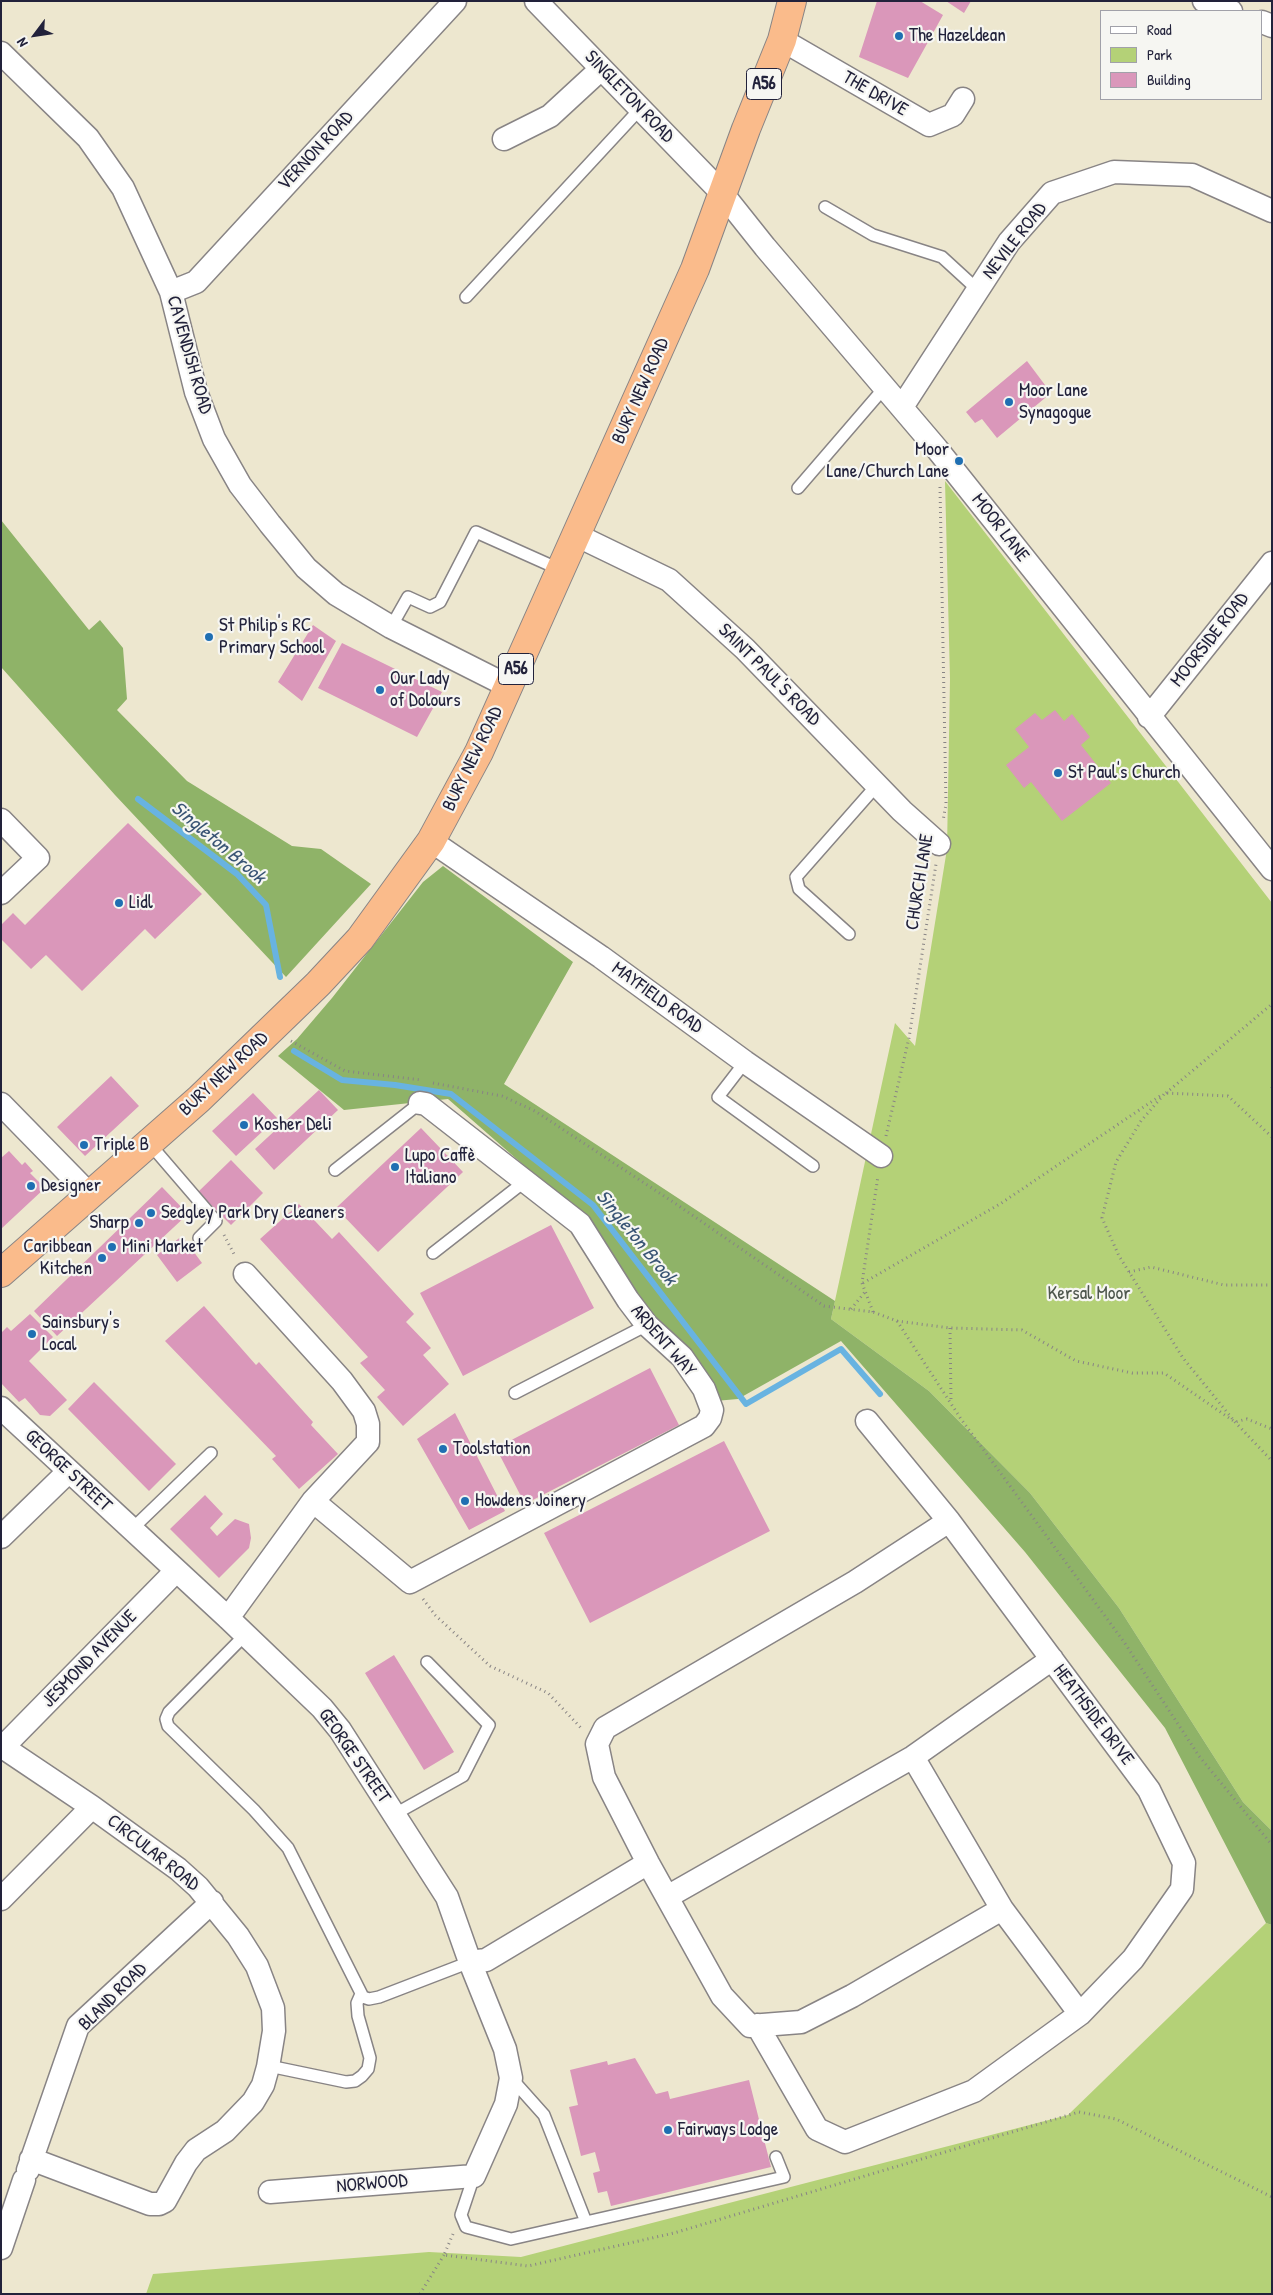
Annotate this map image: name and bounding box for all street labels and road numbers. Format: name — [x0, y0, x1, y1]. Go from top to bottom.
street label: SINGLETON ROAD — [579, 46, 679, 148]
street label: THE DRIVE — [838, 66, 912, 122]
road number: A56 — [746, 68, 782, 100]
street label: VERNON ROAD — [273, 107, 359, 195]
street label: NEVILE ROAD — [978, 198, 1052, 284]
street label: CAVENDISH ROAD — [161, 293, 217, 417]
street label: BURY NEW ROAD — [607, 334, 675, 448]
street label: MOOR LANE — [966, 489, 1034, 567]
street label: MOORSIDE ROAD — [1166, 588, 1254, 692]
street label: SAINT PAUL'S ROAD — [713, 619, 825, 731]
road number: A56 — [498, 654, 534, 684]
street label: BURY NEW ROAD — [438, 703, 508, 815]
street label: CHURCH LANE — [901, 832, 939, 932]
street label: MAYFIELD ROAD — [607, 957, 707, 1039]
street label: BURY NEW ROAD — [175, 1027, 273, 1121]
street label: ARDENT WAY — [626, 1300, 700, 1382]
street label: GEORGE STREET — [20, 1425, 116, 1517]
street label: JESMOND AVENUE — [38, 1605, 142, 1713]
street label: HEATHSIDE DRIVE — [1048, 1660, 1138, 1770]
street label: GEORGE STREET — [313, 1704, 395, 1808]
street label: CIRCULAR ROAD — [102, 1810, 204, 1896]
street label: BLAND ROAD — [74, 1958, 152, 2036]
street label: NORWOOD — [336, 2170, 408, 2198]

